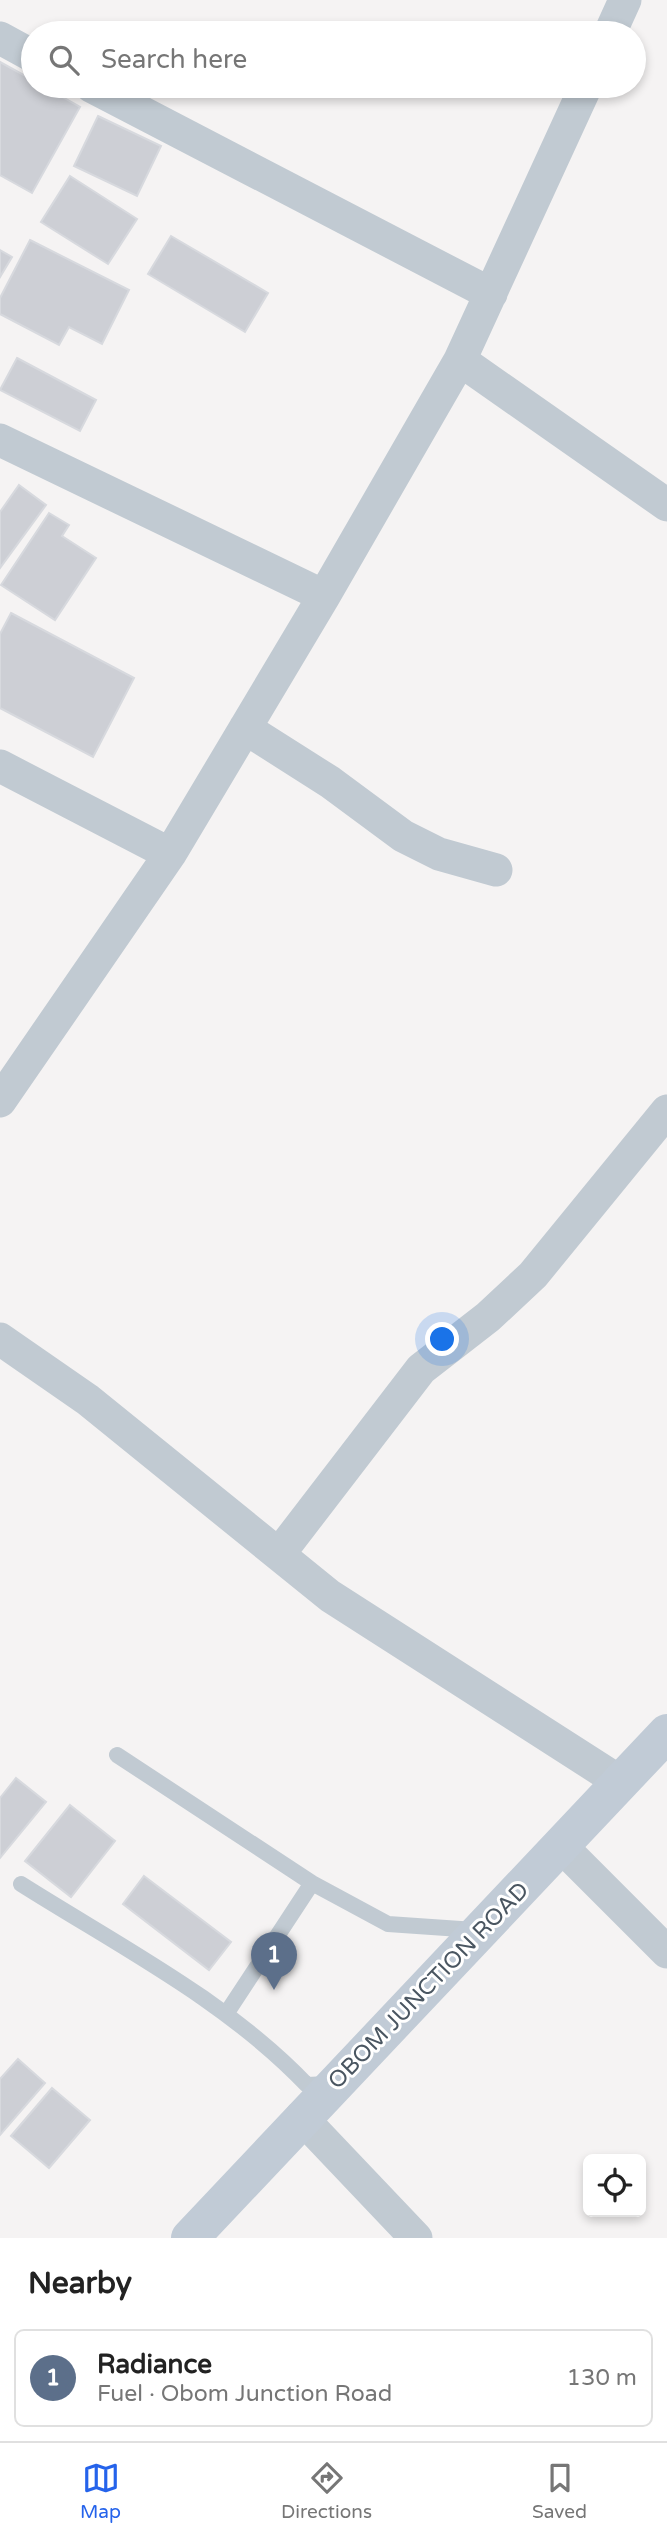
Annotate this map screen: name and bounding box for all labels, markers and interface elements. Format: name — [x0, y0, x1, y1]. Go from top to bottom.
search box — [21, 21, 646, 98]
icon: search — [45, 41, 83, 79]
text: Search here — [101, 44, 247, 75]
your location — [425, 1322, 459, 1356]
street label: OBOM JUNCTION ROAD — [322, 1876, 535, 2095]
pin: 1 — [251, 1932, 297, 1990]
map controls — [583, 2154, 646, 2217]
button: locate — [583, 2154, 646, 2217]
text: Nearby — [28, 2265, 132, 2302]
text: Radiance — [97, 2349, 212, 2380]
text: 1 — [46, 2364, 60, 2392]
text: 130 m — [567, 2364, 637, 2392]
text: Fuel · Obom Junction Road — [97, 2380, 392, 2408]
tab: Map — [80, 2459, 121, 2523]
tab: Directions — [281, 2459, 372, 2523]
tab: Saved — [532, 2459, 587, 2523]

